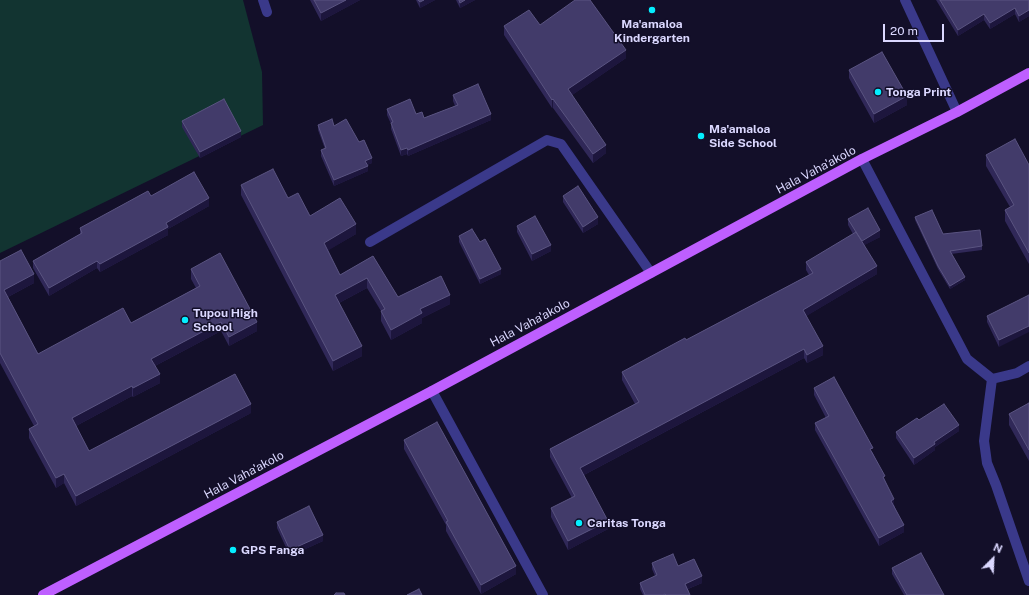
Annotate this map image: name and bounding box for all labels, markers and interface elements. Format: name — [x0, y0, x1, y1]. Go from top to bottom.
marker: Ma'amaloa Kindergarten — [647, 5, 657, 15]
scale bar — [885, 16, 946, 42]
place label: Ma'amaloa Kindergarten — [614, 17, 690, 45]
text: 20 m — [890, 24, 918, 38]
place label: Tonga Print — [886, 85, 951, 99]
marker: Tonga Print — [873, 87, 883, 97]
place label: Ma'amaloa Side School — [709, 122, 777, 150]
marker: Ma'amaloa Side School — [696, 131, 706, 141]
street label: Hala Vaha'akolo — [774, 143, 858, 197]
street label: Hala Vaha'akolo — [488, 296, 572, 350]
place label: Tupou High School — [193, 306, 258, 334]
marker: Tupou High School — [180, 315, 190, 325]
street label: Hala Vaha'akolo — [202, 448, 286, 502]
place label: Caritas Tonga — [587, 516, 666, 530]
marker: Caritas Tonga — [574, 518, 584, 528]
north arrow — [973, 539, 1013, 579]
text: N — [992, 541, 1004, 555]
place label: GPS Fanga — [241, 543, 304, 557]
marker: GPS Fanga — [228, 545, 238, 555]

